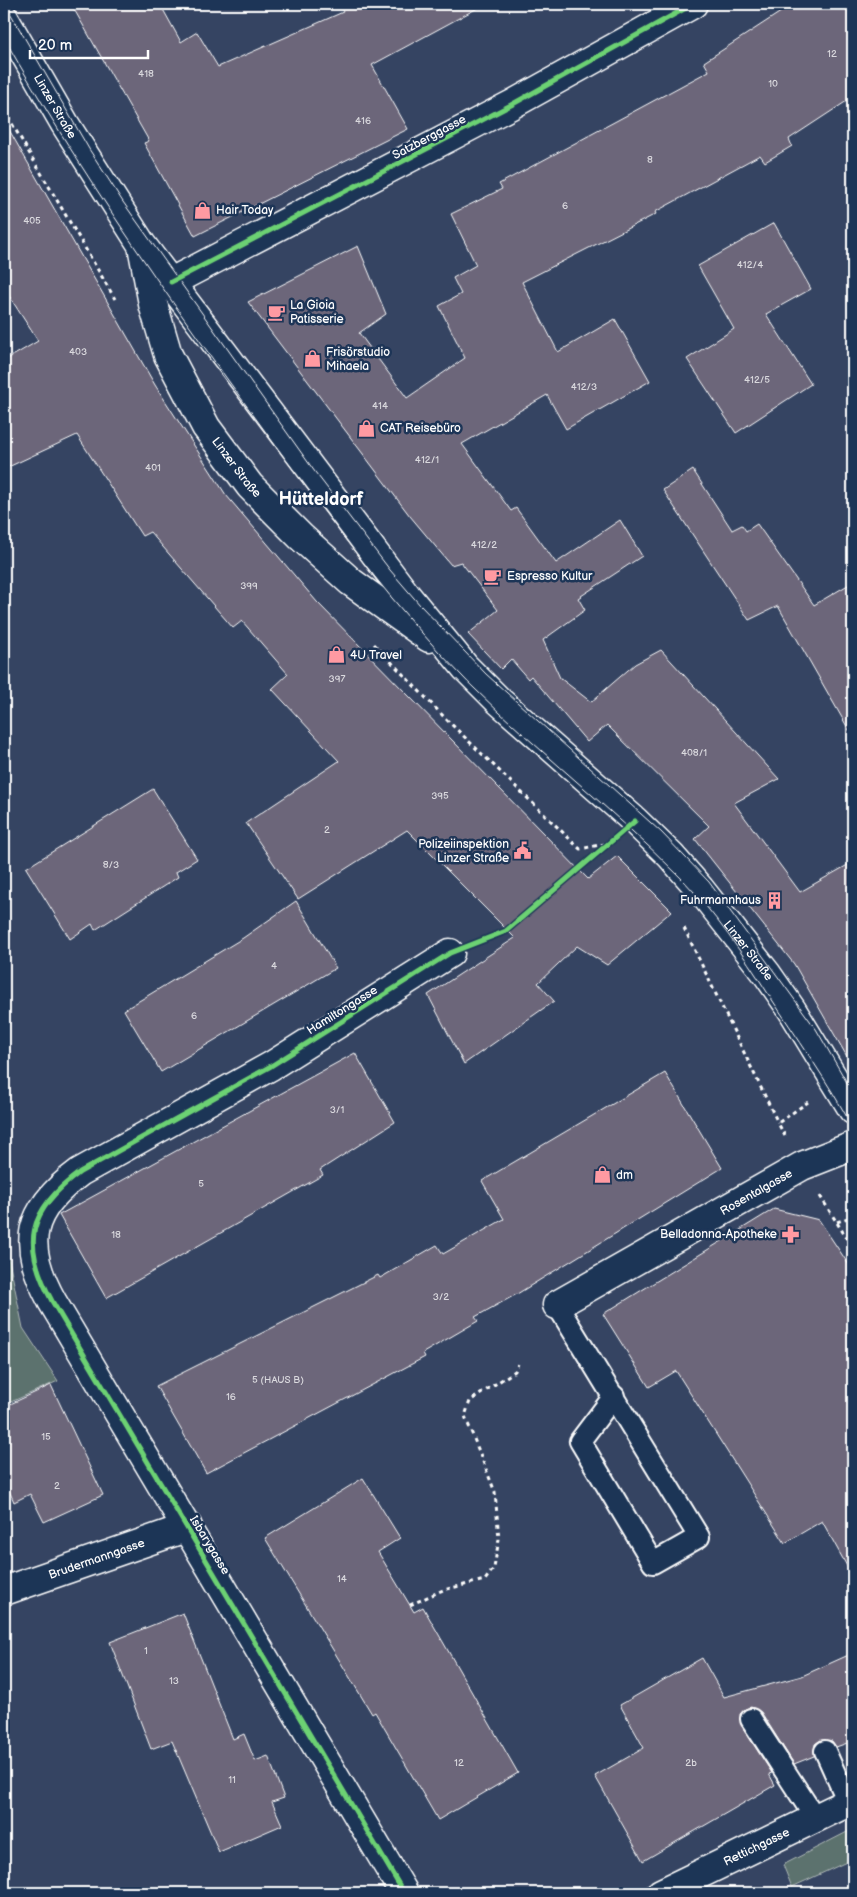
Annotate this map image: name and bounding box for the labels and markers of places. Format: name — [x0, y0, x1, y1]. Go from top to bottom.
shop icon: Hair Today — [192, 200, 212, 220]
place label: Hair Today — [216, 203, 274, 218]
place label: La Gioia Patisserie — [290, 298, 344, 327]
cafe icon: La Gioia Patisserie — [266, 302, 286, 322]
place label: Frisörstudio Mihaela — [326, 345, 390, 374]
shop icon: Frisörstudio Mihaela — [302, 349, 322, 369]
shop icon: CAT Reisebüro — [356, 418, 376, 438]
place label: CAT Reisebüro — [380, 421, 461, 436]
cafe icon: Espresso Kultur — [483, 566, 503, 586]
place label: Espresso Kultur — [507, 569, 593, 584]
shop icon: 4U Travel — [326, 645, 346, 665]
place label: 4U Travel — [350, 648, 402, 663]
place label: Polizeiinspektion Linzer Straße — [418, 837, 509, 866]
public building icon: Polizeiinspektion Linzer Straße — [513, 841, 533, 861]
building icon: Fuhrmannhaus — [765, 890, 785, 910]
place label: Fuhrmannhaus — [680, 893, 761, 908]
shop icon: dm — [592, 1165, 612, 1185]
place label: dm — [616, 1168, 633, 1183]
pharmacy icon: Belladonna-Apotheke — [781, 1224, 801, 1244]
place label: Belladonna-Apotheke — [660, 1227, 777, 1242]

